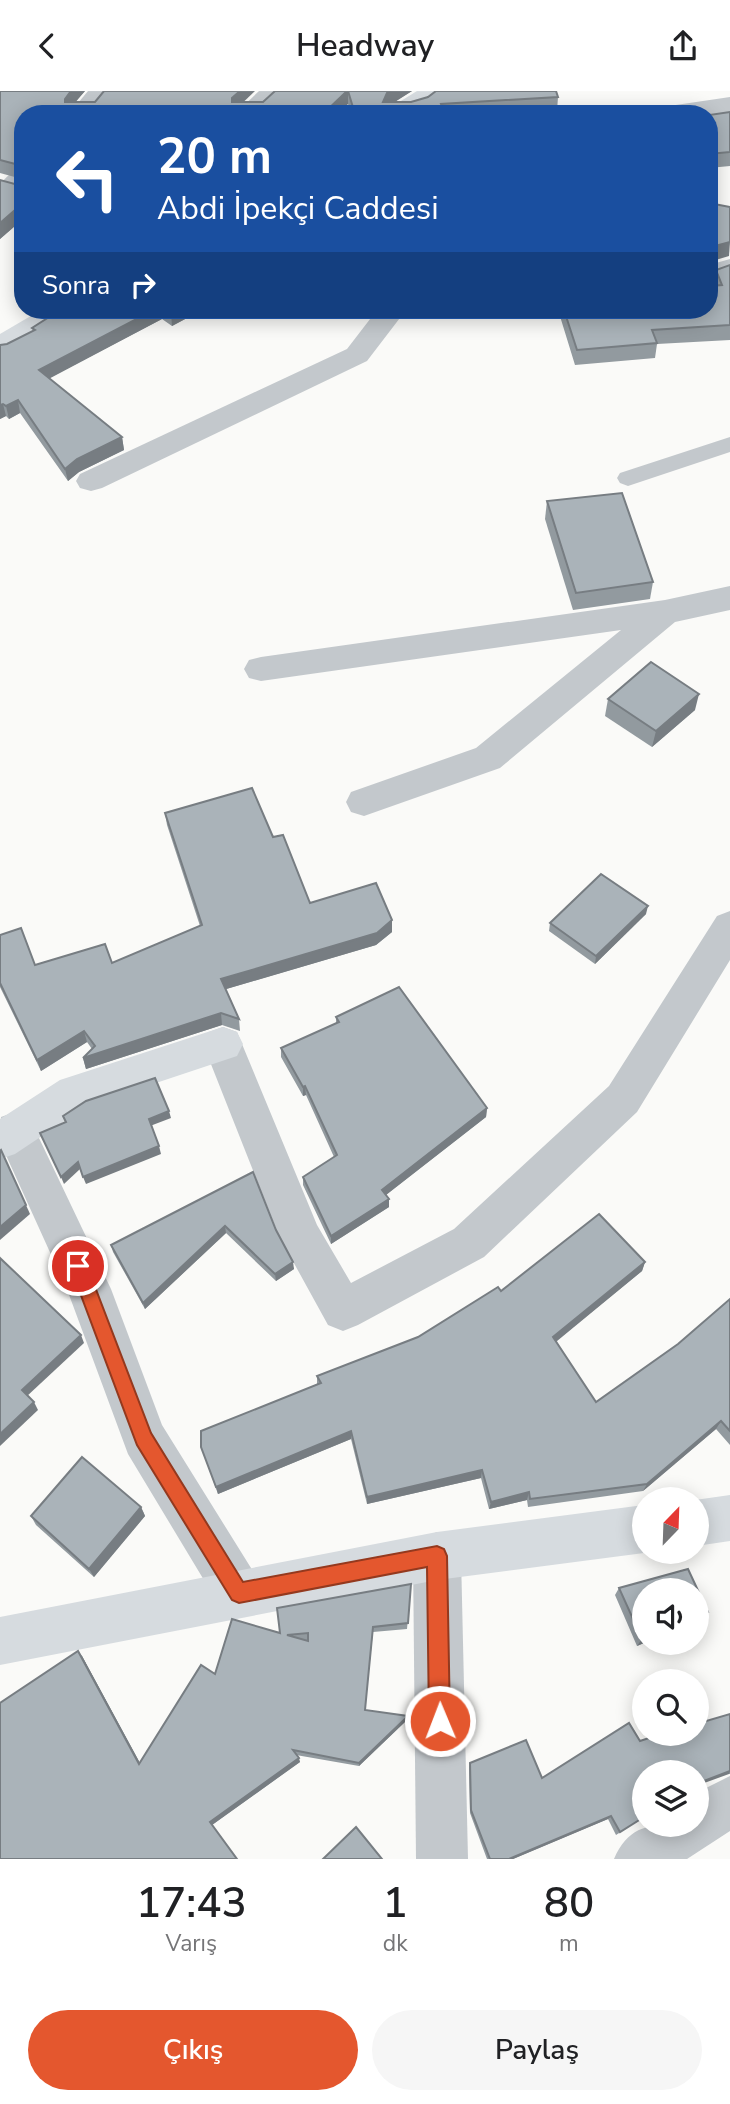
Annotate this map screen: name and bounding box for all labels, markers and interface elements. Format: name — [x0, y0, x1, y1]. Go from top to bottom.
text: Headway — [296, 24, 434, 67]
icon: back — [28, 27, 66, 65]
icon: share — [664, 27, 702, 65]
text: 20 m — [157, 123, 272, 190]
icon: left — [42, 133, 133, 224]
text: Abdi İpekçi Caddesi — [157, 187, 439, 230]
icon: right — [124, 266, 162, 304]
text: Sonra — [42, 268, 110, 303]
pin — [48, 1236, 108, 1296]
icon: arrive — [59, 1247, 97, 1285]
north arrow — [632, 1487, 709, 1565]
map controls — [632, 1487, 709, 1837]
button: sound — [632, 1578, 709, 1655]
button: search — [632, 1669, 709, 1746]
position arrow — [403, 1684, 477, 1758]
button: layers — [632, 1760, 709, 1837]
text: 17:43 — [136, 1875, 247, 1932]
text: 1 — [383, 1875, 408, 1932]
text: 80 — [544, 1875, 594, 1932]
text: Varış — [166, 1928, 217, 1959]
text: dk — [383, 1928, 408, 1959]
text: m — [559, 1928, 579, 1959]
button: Çıkış — [28, 2010, 358, 2090]
button: Paylaş — [372, 2010, 702, 2090]

